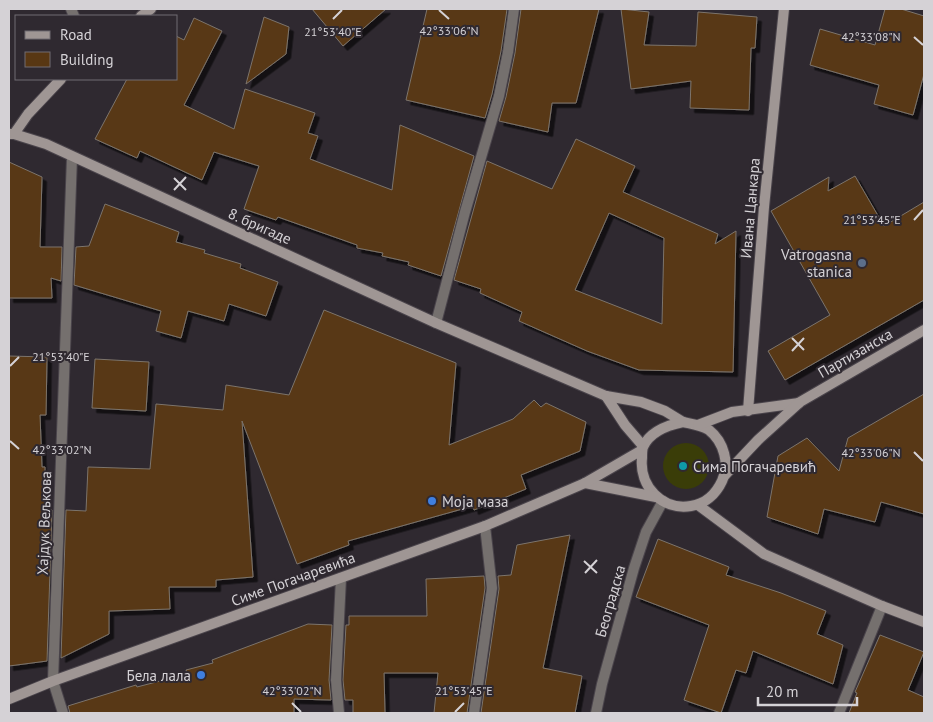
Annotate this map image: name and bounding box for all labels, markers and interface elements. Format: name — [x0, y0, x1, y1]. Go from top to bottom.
legend — [15, 15, 178, 80]
text: 42°33'06"N — [419, 23, 479, 38]
text: 21°53'40"E — [304, 24, 362, 39]
text: Road — [60, 25, 92, 44]
text: 42°33'08"N — [841, 29, 901, 44]
text: Building — [60, 50, 114, 69]
street label: Ивана Цанкара — [736, 157, 764, 259]
street label: 8. бригаде — [225, 204, 295, 248]
text: 21°53'45"E — [843, 212, 901, 227]
place label: Vatrogasna stanica — [780, 245, 852, 281]
marker: Vatrogasna stanica — [856, 257, 868, 269]
street label: Партизанска — [814, 324, 896, 382]
text: 21°53'40"E — [32, 349, 90, 364]
text: 42°33'02"N — [32, 442, 92, 457]
text: 42°33'06"N — [841, 445, 901, 460]
place label: Сима Погачаревић — [693, 457, 816, 476]
marker: Сима Погачаревић — [677, 460, 689, 472]
street label: Хајдук Вељкова — [33, 471, 55, 575]
place label: Моја маза — [442, 492, 509, 511]
marker: Моја маза — [426, 495, 438, 507]
street label: Симе Погачаревића — [228, 548, 358, 610]
street label: Београдска — [591, 563, 629, 639]
place label: Бела лала — [126, 666, 191, 685]
marker: Бела лала — [195, 669, 207, 681]
scale bar — [758, 674, 857, 706]
text: 20 m — [766, 682, 799, 701]
text: 42°33'02"N — [262, 683, 322, 698]
text: 21°53'45"E — [435, 683, 493, 698]

